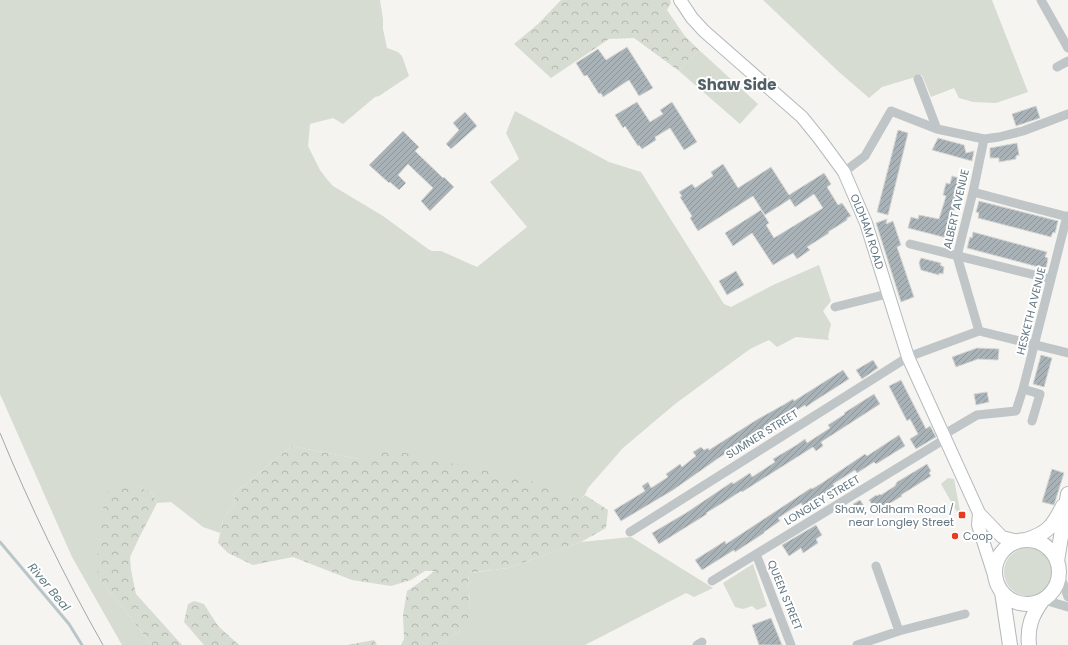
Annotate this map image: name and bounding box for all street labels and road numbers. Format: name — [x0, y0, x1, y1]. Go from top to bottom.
street label: ALBERT AVENUE — [939, 168, 973, 250]
street label: OLDHAM ROAD — [846, 191, 888, 272]
street label: HESKETH AVENUE — [1012, 266, 1050, 356]
street label: SUMNER STREET — [723, 405, 801, 463]
street label: LONGLEY STREET — [781, 471, 863, 529]
street label: QUEEN STREET — [764, 558, 806, 633]

